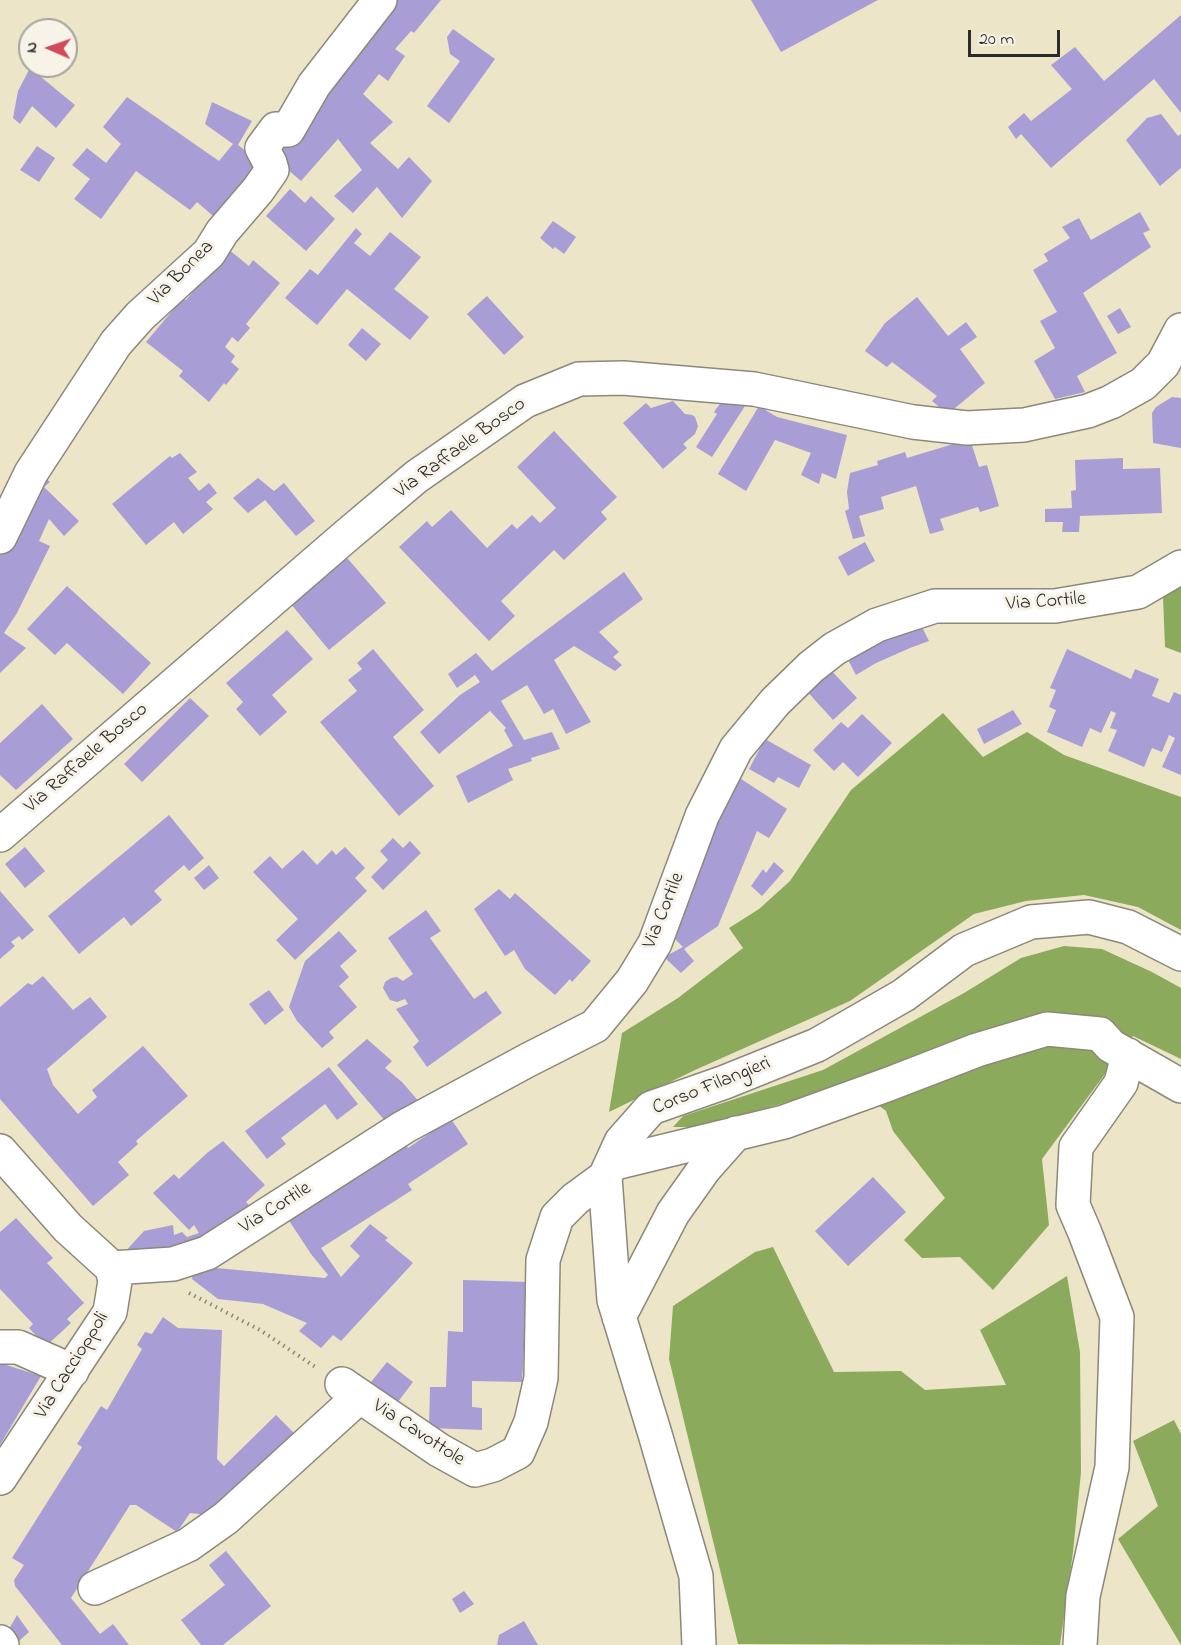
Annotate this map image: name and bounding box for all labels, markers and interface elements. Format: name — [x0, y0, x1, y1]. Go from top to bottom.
north arrow — [18, 18, 78, 78]
scale bar — [971, 18, 1062, 56]
text: 20 m — [979, 27, 1014, 53]
text: N — [20, 42, 44, 53]
street label: Via Bonea — [144, 236, 220, 312]
street label: Via Raffaele Bosco — [391, 393, 531, 505]
street label: Via Cortile — [1005, 588, 1087, 618]
street label: Via Raffaele Bosco — [20, 699, 154, 819]
street label: Via Cortile — [639, 869, 691, 953]
street label: Corso Filangieri — [650, 1052, 774, 1122]
street label: Via Cortile — [236, 1178, 316, 1240]
street label: Via Caccioppoli — [31, 1308, 115, 1424]
street label: Via Cavottole — [367, 1395, 469, 1473]

